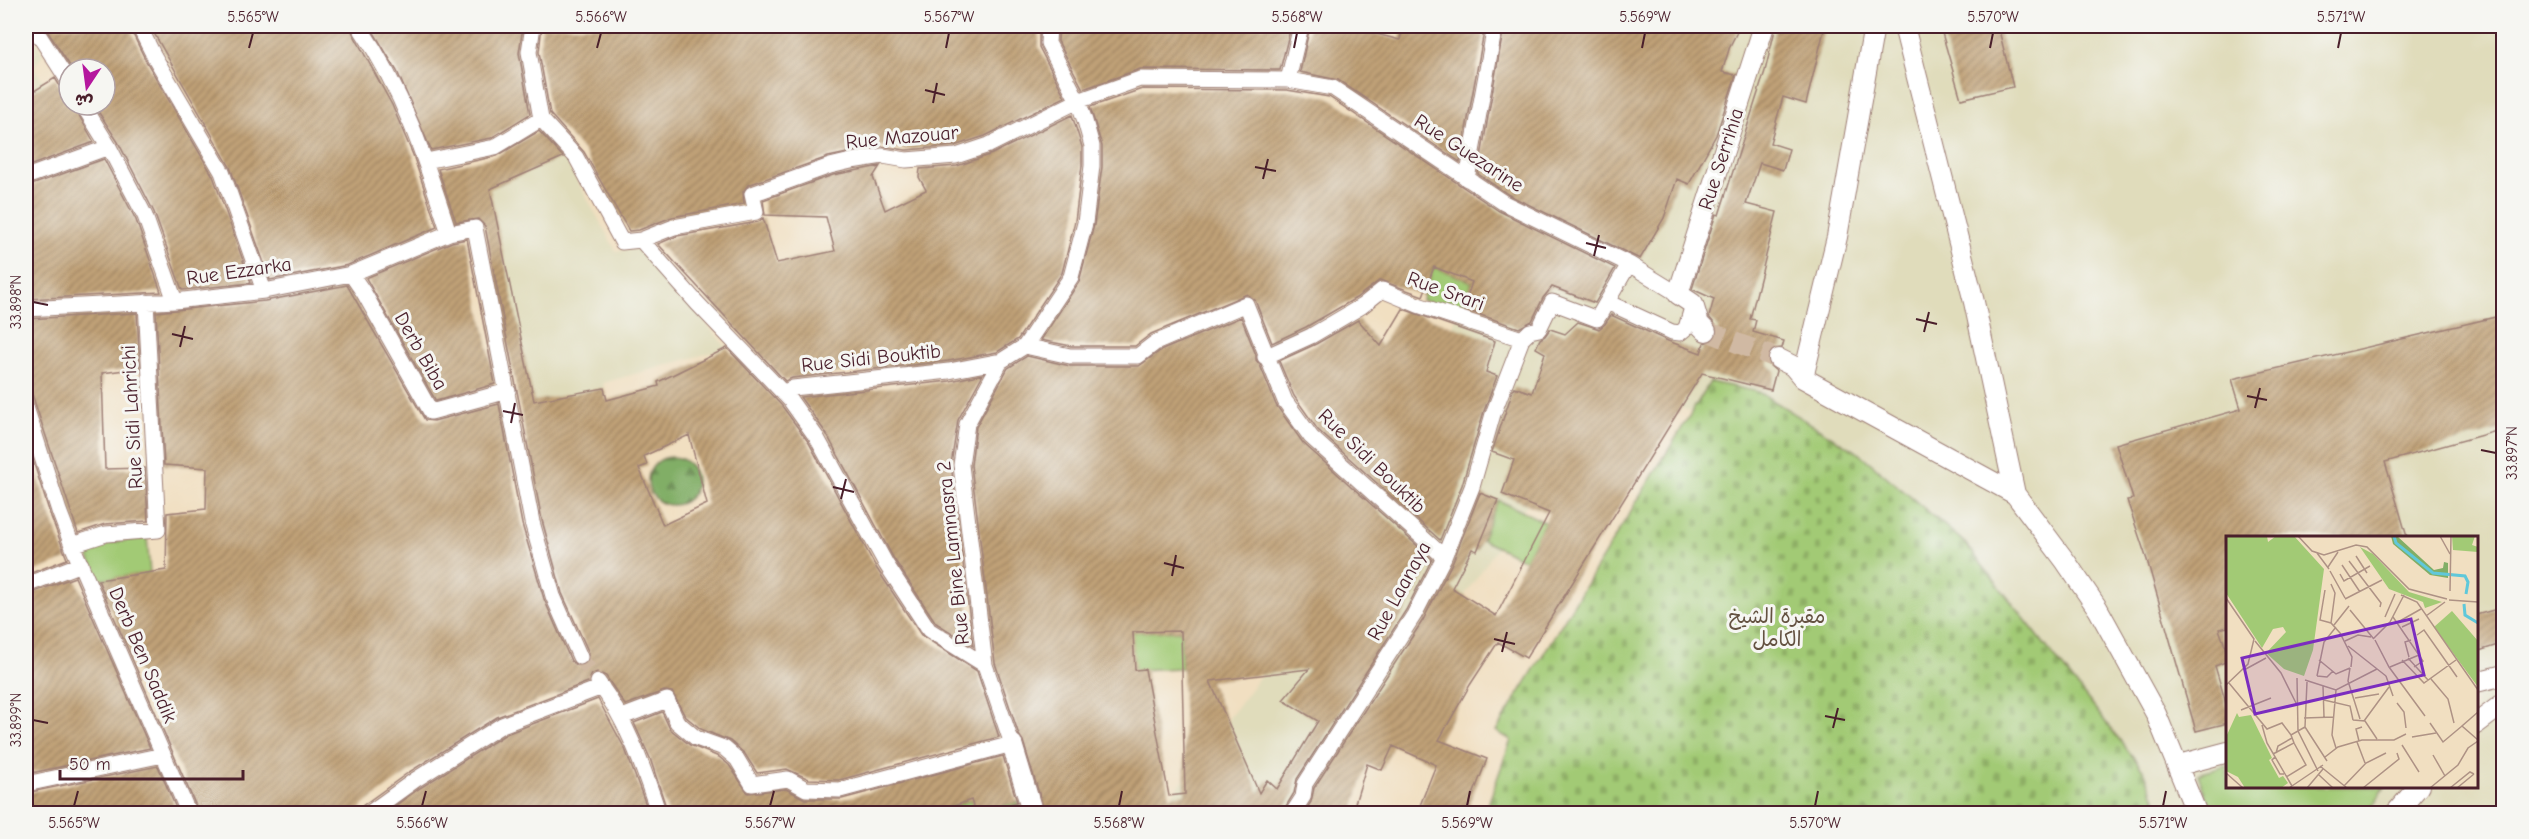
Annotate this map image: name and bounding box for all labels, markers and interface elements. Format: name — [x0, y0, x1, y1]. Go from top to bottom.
text: 5.565°W — [227, 8, 279, 26]
text: 5.566°W — [575, 8, 627, 26]
text: 5.567°W — [924, 8, 974, 26]
text: 5.568°W — [1271, 8, 1323, 26]
text: 5.569°W — [1619, 8, 1671, 26]
text: 5.570°W — [1967, 8, 2019, 26]
text: 5.571°W — [2317, 8, 2365, 26]
north arrow — [57, 57, 117, 117]
text: ش — [73, 90, 94, 111]
street label: Rue Serrihia — [1694, 105, 1748, 213]
street label: Rue Guezarine — [1410, 109, 1528, 197]
street label: Rue Mazouar — [845, 121, 959, 153]
street label: Rue Ezzarka — [185, 252, 293, 290]
street label: Rue Srari — [1404, 266, 1488, 316]
text: 33.898°N — [7, 275, 25, 329]
street label: Derb Biba — [390, 308, 452, 394]
street label: Rue Sidi Bouktib — [800, 339, 942, 377]
street label: Rue Sidi Lahrichi — [117, 344, 147, 490]
street label: Rue Sidi Bouktib — [1314, 404, 1430, 518]
text: 33.897°N — [2503, 426, 2521, 480]
street label: Rue Bine Lamnasra 2 — [932, 460, 974, 646]
inset map — [2226, 536, 2478, 788]
street label: Rue Laanaya — [1362, 538, 1436, 644]
street label: Derb Ben Saddik — [104, 584, 182, 726]
park label: مقبرة الشيخ الكامل — [1729, 605, 1825, 651]
text: 33.899°N — [7, 693, 25, 747]
scale bar — [60, 743, 243, 781]
text: 50 m — [69, 754, 111, 775]
text: 5.565°W — [48, 814, 100, 832]
text: 5.566°W — [396, 814, 448, 832]
text: 5.567°W — [745, 814, 795, 832]
text: 5.568°W — [1093, 814, 1145, 832]
text: 5.569°W — [1441, 814, 1493, 832]
text: 5.570°W — [1789, 814, 1841, 832]
text: 5.571°W — [2139, 814, 2187, 832]

